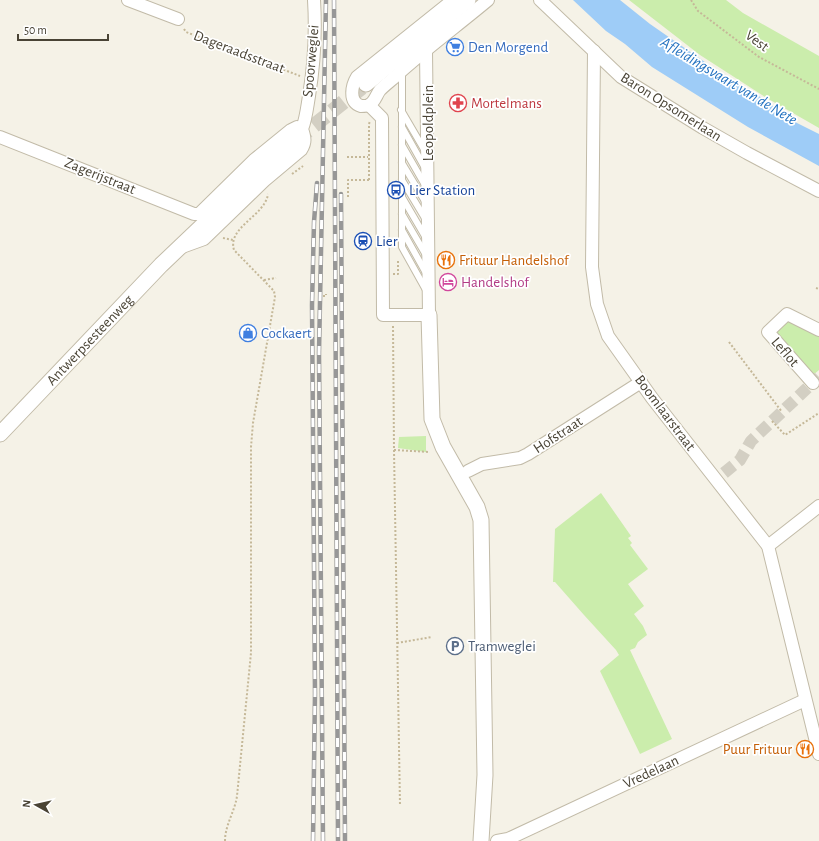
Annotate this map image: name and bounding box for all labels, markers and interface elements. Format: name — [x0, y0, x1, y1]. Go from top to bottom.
scale bar — [18, 16, 108, 42]
text: 50 m — [24, 24, 47, 36]
street label: Spoorweglei — [300, 24, 322, 98]
street label: Dageraadsstraat — [191, 28, 287, 76]
street label: Vest — [742, 28, 772, 55]
water label: Afleidingsvaart van de Nete — [657, 33, 800, 128]
supermarket icon: Den Morgend — [445, 37, 465, 57]
place label: Den Morgend — [468, 40, 548, 55]
street label: Baron Opsomerlaan — [618, 70, 724, 144]
street label: Leopoldplein — [421, 85, 436, 161]
pharmacy icon: Mortelmans — [448, 93, 468, 113]
place label: Mortelmans — [471, 96, 542, 111]
street label: Zagerijstraat — [62, 155, 138, 197]
bus stop icon: Lier Station — [386, 180, 406, 200]
place label: Lier Station — [409, 183, 475, 198]
station icon: Lier — [353, 231, 373, 251]
place label: Lier — [376, 234, 398, 249]
restaurant icon: Frituur Handelshof — [436, 250, 456, 270]
place label: Frituur Handelshof — [459, 253, 570, 268]
hotel icon: Handelshof — [438, 272, 458, 292]
place label: Handelshof — [461, 275, 530, 290]
street label: Antwerpsesteenweg — [43, 291, 136, 388]
shop icon: Cockaert — [238, 323, 258, 343]
place label: Cockaert — [261, 326, 312, 341]
street label: Leflot — [768, 334, 802, 370]
street label: Boomlaarstraat — [632, 372, 698, 454]
street label: Hofstraat — [531, 414, 585, 456]
parking icon: Tramweglei — [445, 636, 465, 656]
place label: Tramweglei — [468, 639, 536, 654]
restaurant icon: Puur Frituur — [795, 739, 815, 759]
place label: Puur Frituur — [723, 742, 792, 757]
street label: Vredelaan — [621, 753, 681, 791]
north arrow — [16, 785, 56, 825]
text: N — [21, 799, 33, 808]

